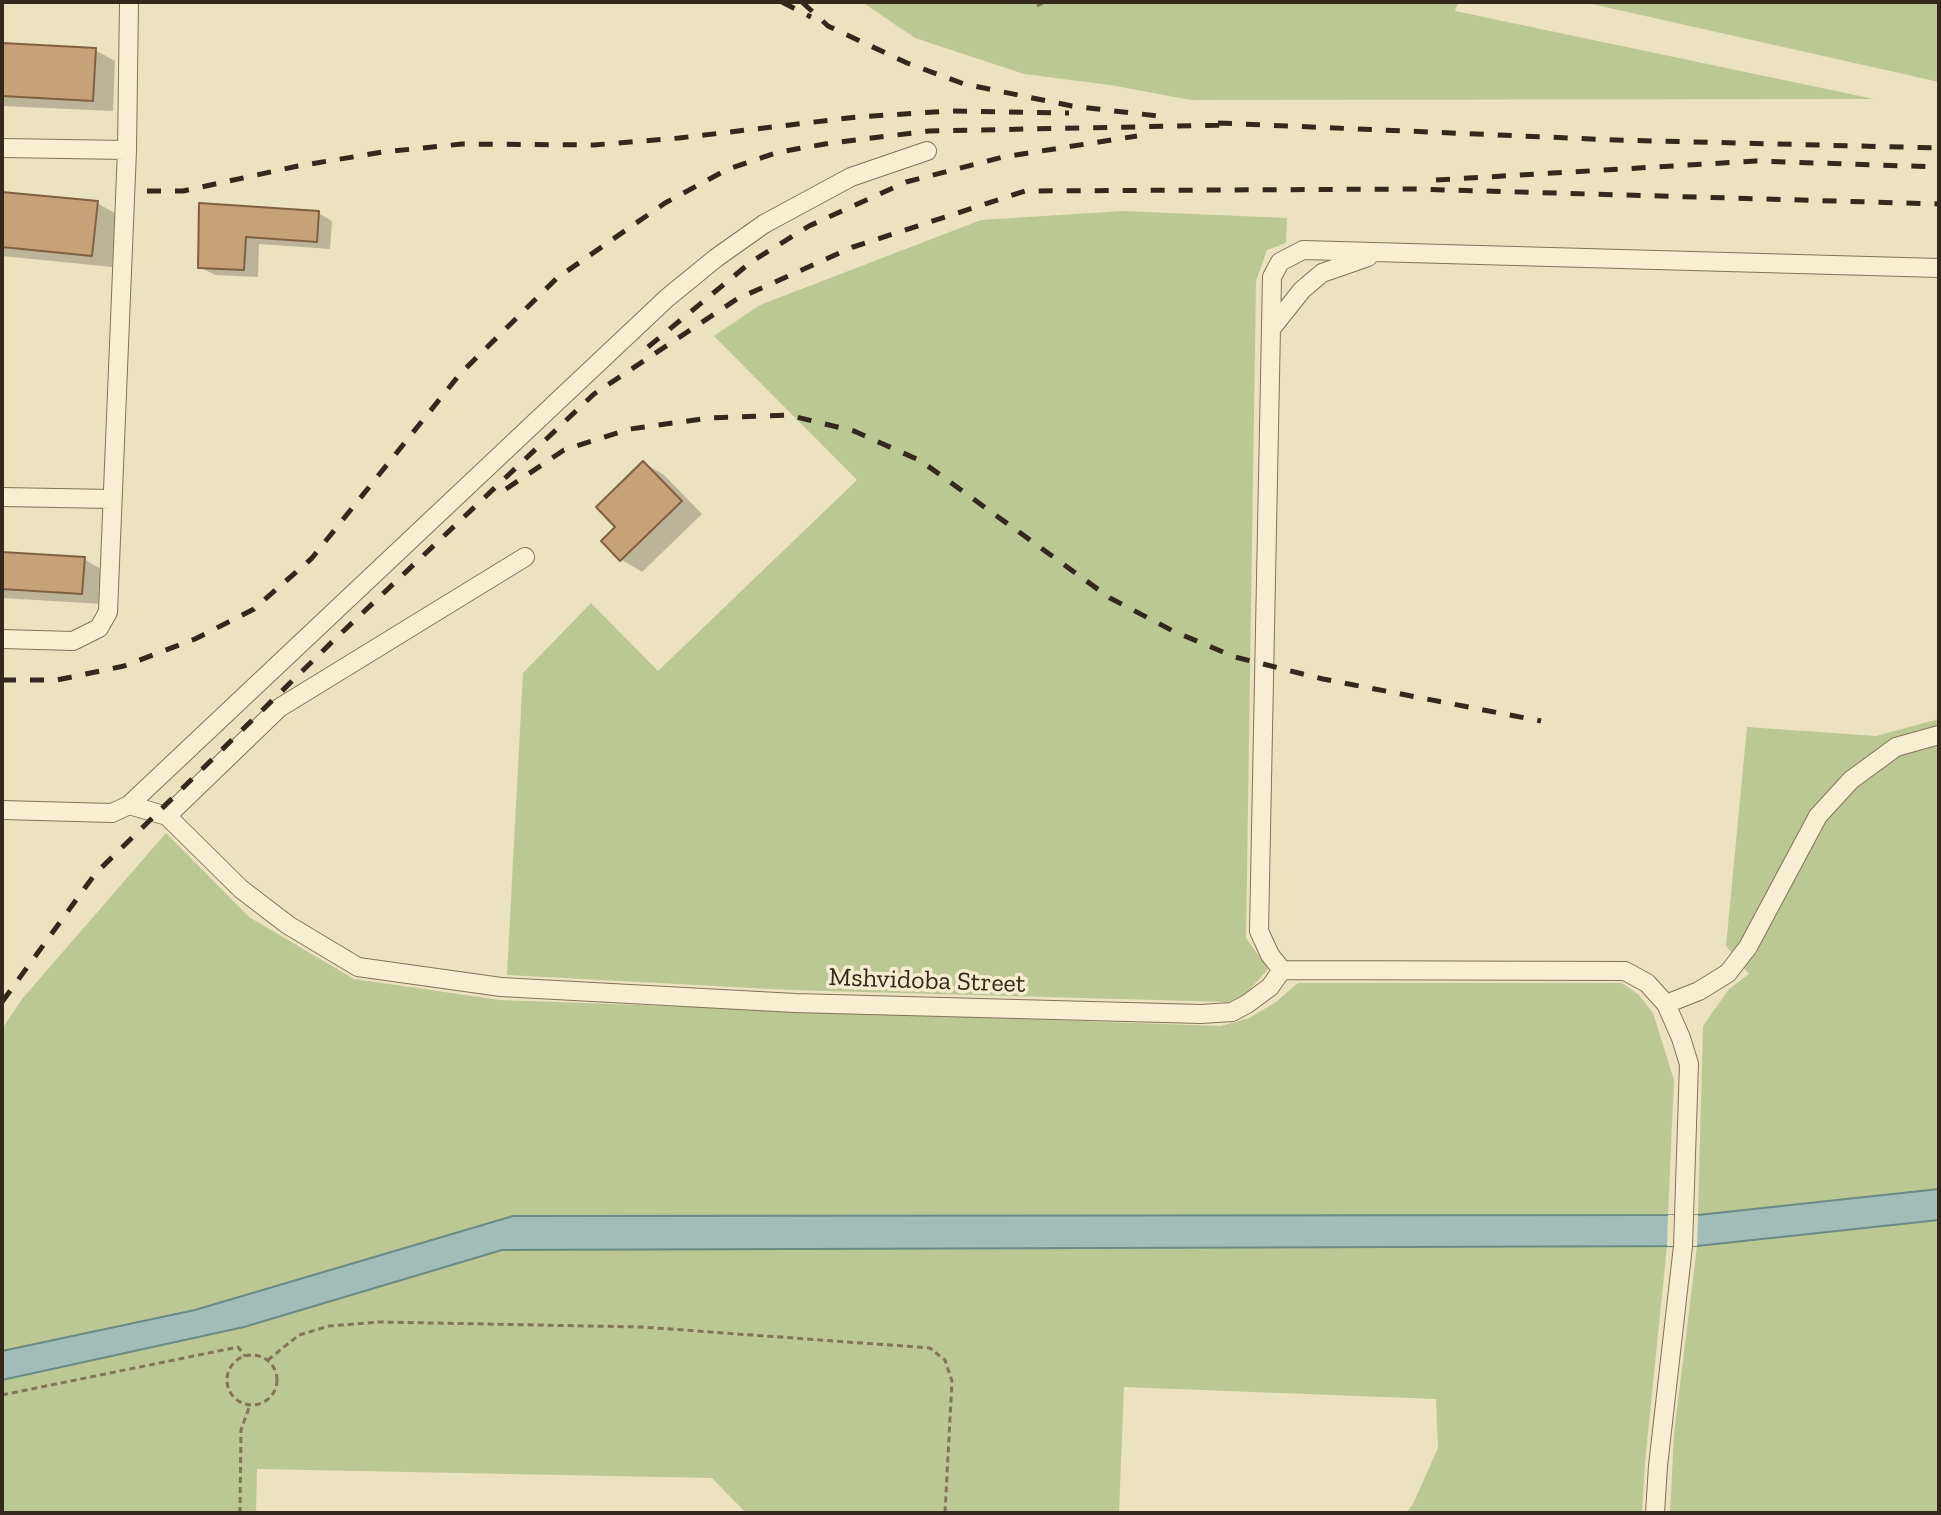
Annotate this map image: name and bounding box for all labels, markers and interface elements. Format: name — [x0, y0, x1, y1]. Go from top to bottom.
street label: Mshvidoba Street — [828, 962, 1026, 1000]

